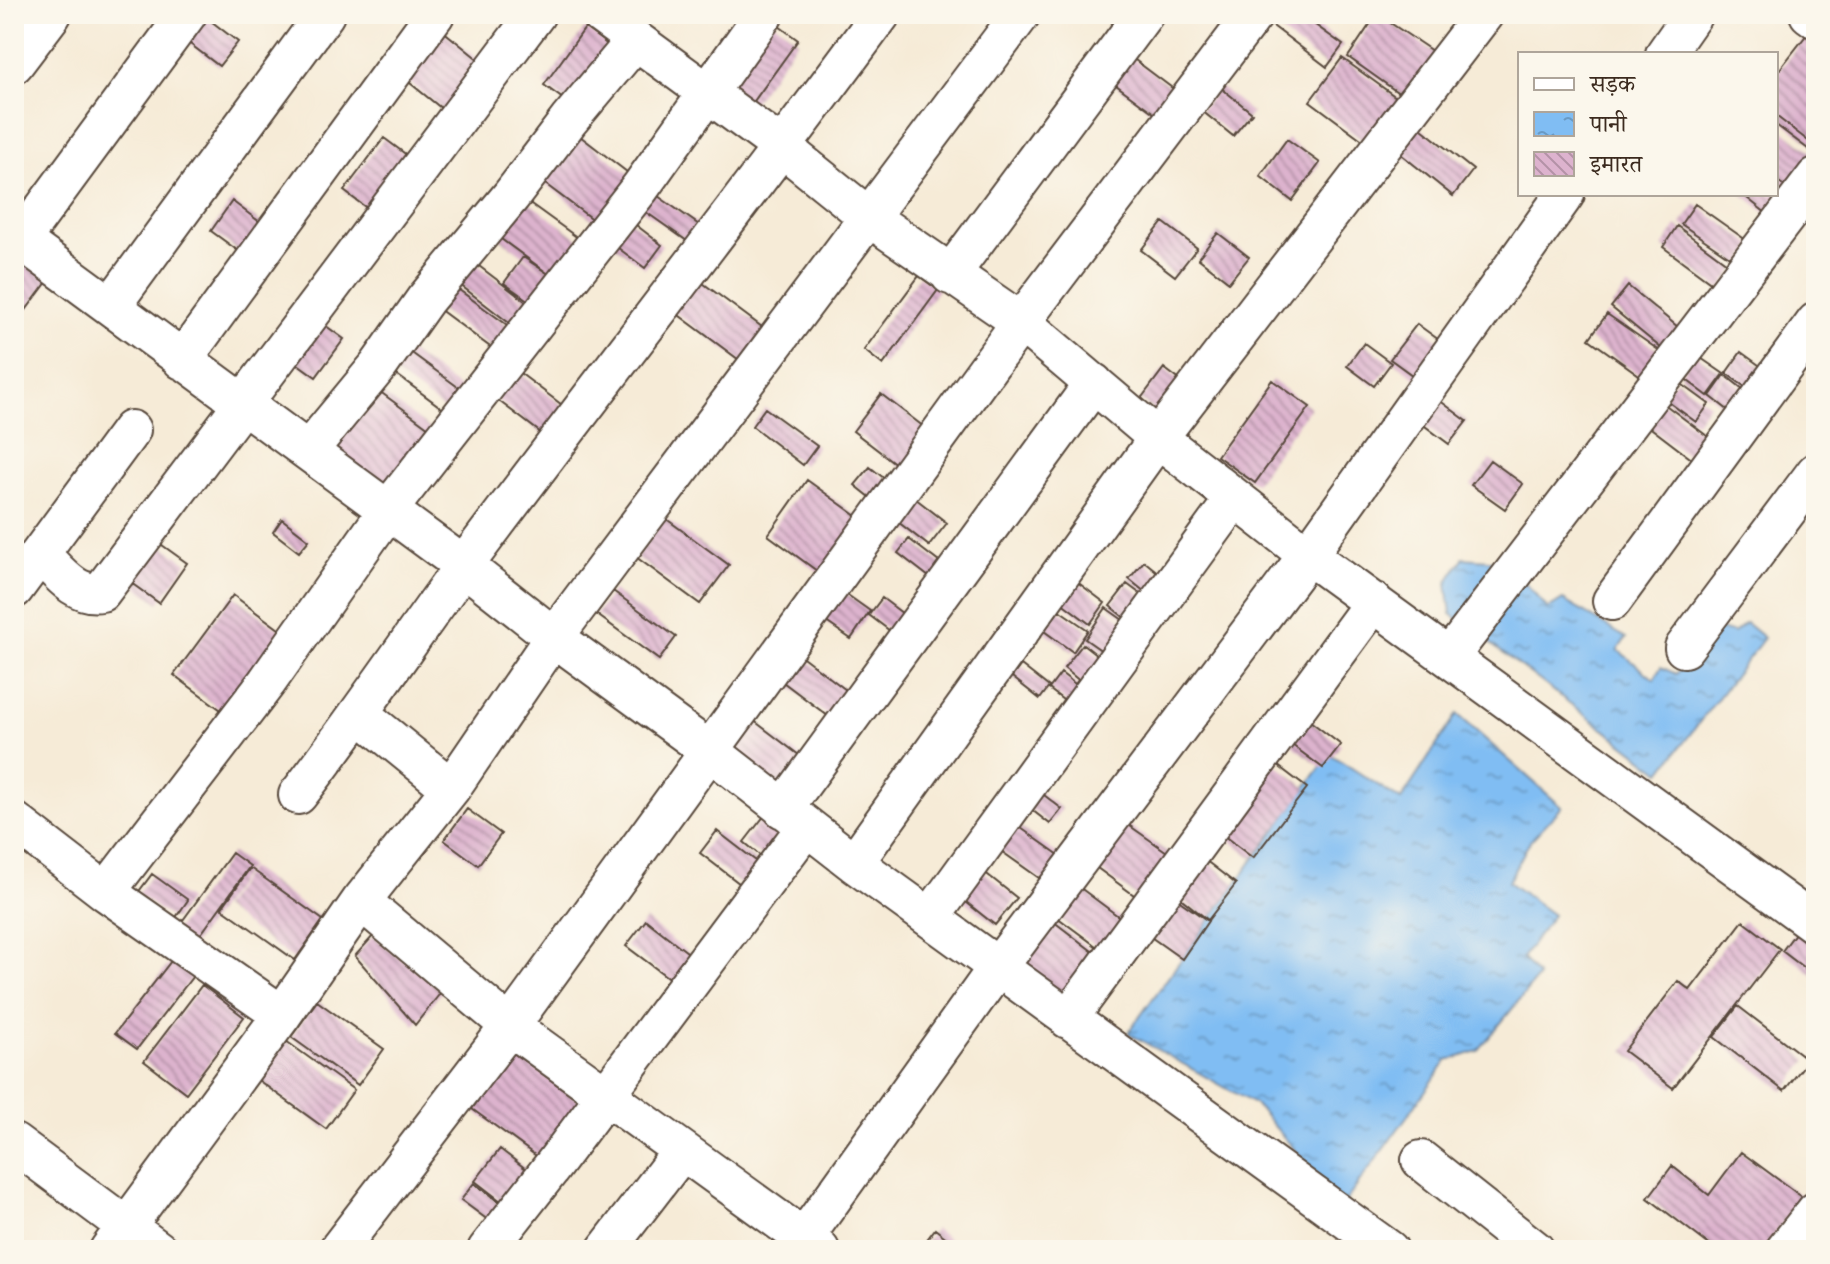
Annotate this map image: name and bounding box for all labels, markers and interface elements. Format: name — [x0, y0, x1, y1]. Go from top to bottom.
legend — [1518, 52, 1778, 196]
text: सड़क — [1589, 68, 1637, 100]
text: पानी — [1589, 108, 1628, 140]
text: इमारत — [1589, 148, 1643, 180]

